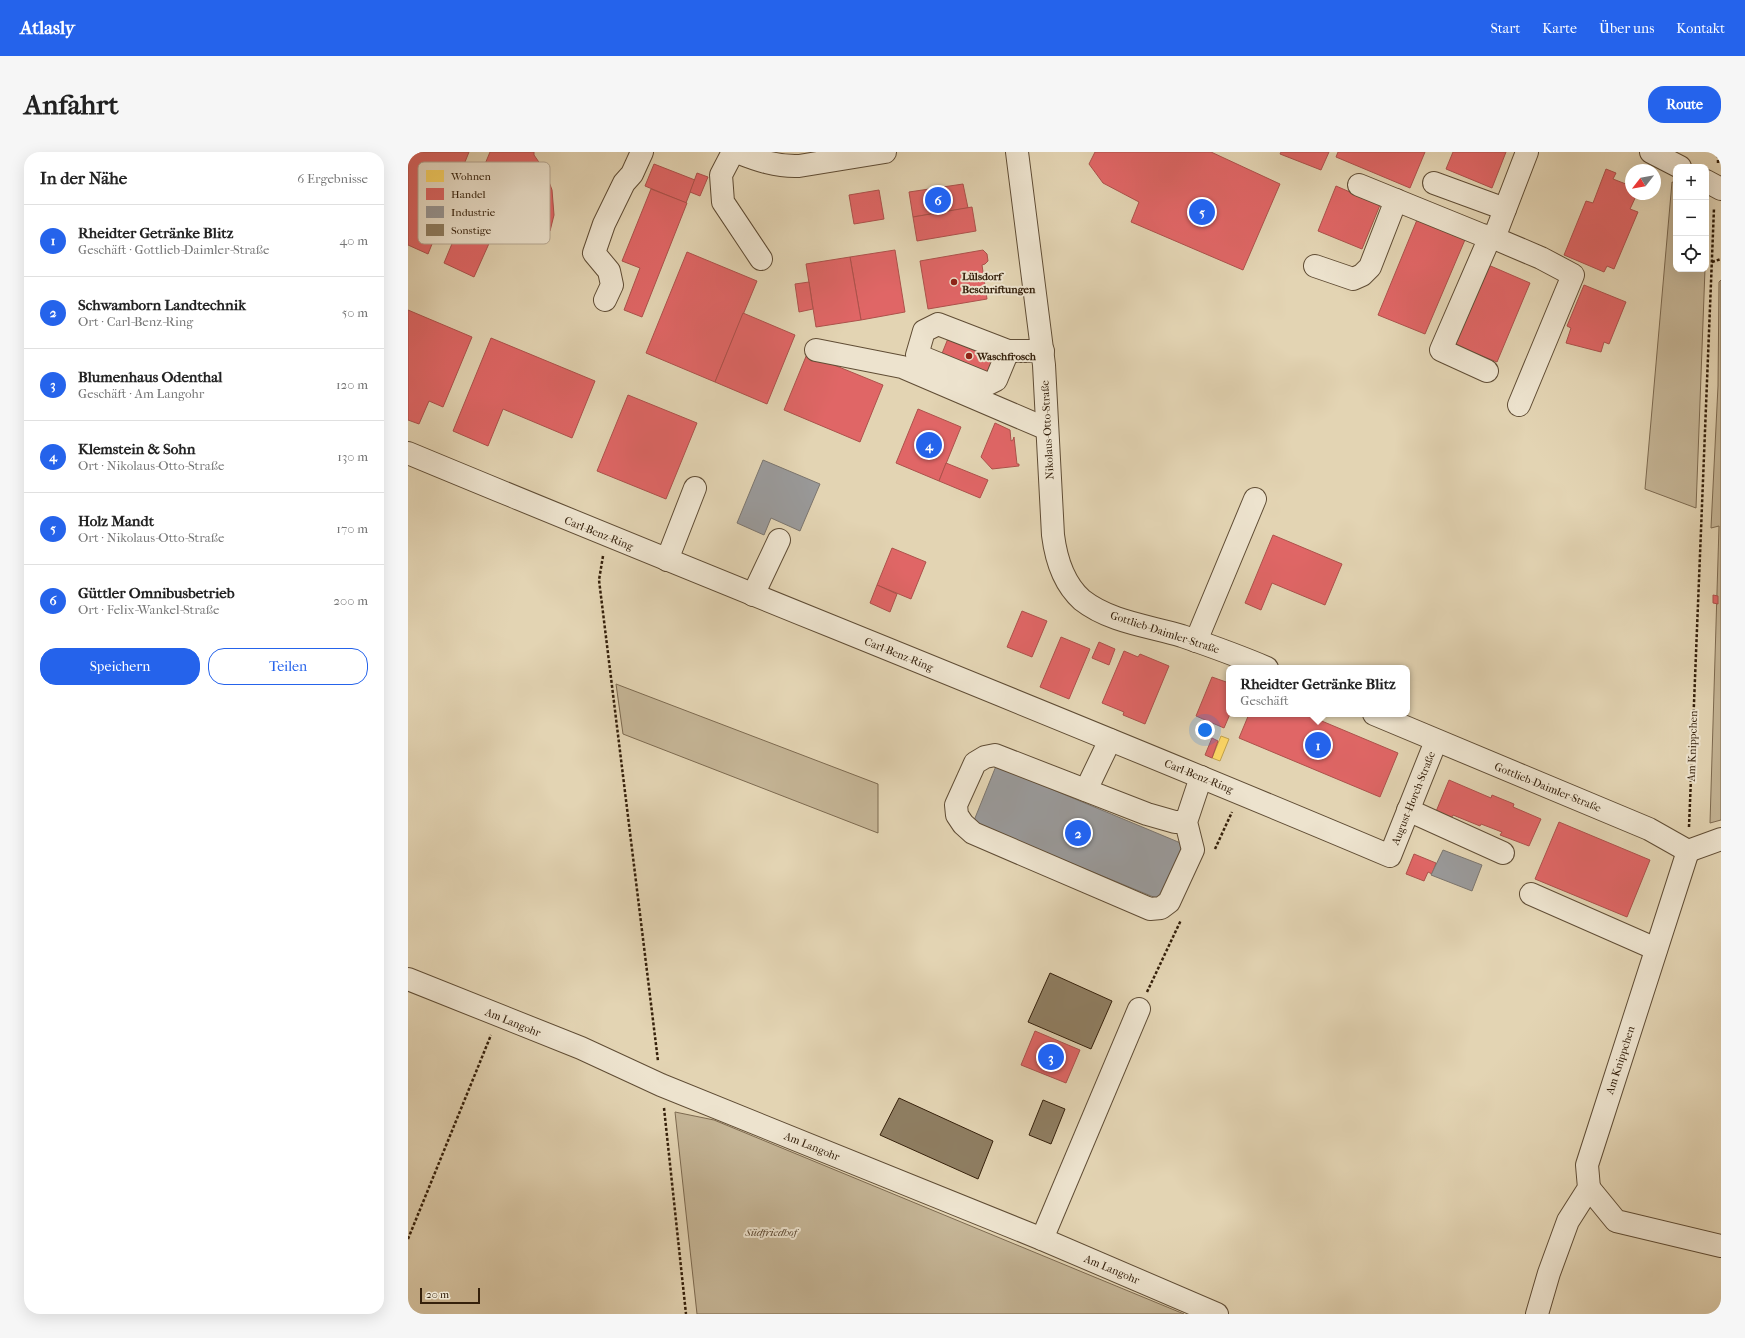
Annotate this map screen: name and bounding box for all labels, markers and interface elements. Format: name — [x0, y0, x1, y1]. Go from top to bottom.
text: Atlasly — [20, 17, 75, 39]
text: Start — [1491, 20, 1520, 37]
text: Karte — [1542, 20, 1577, 37]
text: Über uns — [1599, 20, 1654, 37]
text: Kontakt — [1676, 20, 1725, 37]
button: Route — [1648, 86, 1721, 123]
text: Anfahrt — [24, 88, 118, 121]
legend — [418, 162, 550, 244]
north arrow — [1625, 164, 1661, 200]
map controls — [1673, 164, 1709, 272]
button: + — [1673, 164, 1709, 200]
text: In der Nähe — [40, 168, 127, 188]
text: Wohnen — [450, 170, 491, 183]
text: 6 Ergebnisse — [297, 171, 368, 186]
pin: 6 — [925, 185, 951, 215]
text: Handel — [451, 188, 486, 201]
pin: 5 — [1189, 197, 1215, 227]
button: − — [1673, 200, 1709, 236]
text: Industrie — [451, 206, 496, 219]
text: Rheidter Getränke Blitz — [78, 224, 233, 242]
text: Sonstige — [451, 224, 492, 237]
text: 1 — [51, 233, 55, 248]
text: 40 m — [340, 233, 368, 248]
button: locate — [1673, 236, 1709, 272]
text: Geschäft · Gottlieb-Daimler-Straße — [78, 242, 269, 257]
place label: Lülsdorf Beschriftungen — [962, 270, 1036, 296]
marker: Lülsdorf Beschriftungen — [949, 277, 959, 287]
text: Schwamborn Landtechnik — [78, 296, 246, 314]
text: 2 — [50, 305, 56, 320]
text: 50 m — [342, 305, 368, 320]
text: Ort · Carl-Benz-Ring — [78, 314, 193, 329]
place label: Waschfrosch — [976, 350, 1037, 363]
marker: Waschfrosch — [964, 351, 974, 361]
text: Blumenhaus Odenthal — [78, 368, 222, 386]
text: 3 — [50, 377, 56, 392]
text: 120 m — [336, 377, 368, 392]
street label: Nikolaus-Otto-Straße — [1038, 379, 1057, 480]
text: Geschäft · Am Langohr — [78, 386, 204, 401]
pin: 4 — [916, 430, 942, 460]
text: Klemstein & Sohn — [78, 440, 195, 458]
text: 4 — [49, 449, 57, 464]
text: 130 m — [337, 449, 368, 464]
text: Ort · Nikolaus-Otto-Straße — [78, 458, 224, 473]
text: Holz Mandt — [78, 512, 154, 530]
street label: Carl-Benz-Ring — [562, 514, 635, 553]
text: 5 — [50, 521, 56, 536]
text: 170 m — [336, 521, 368, 536]
text: Ort · Nikolaus-Otto-Straße — [78, 530, 224, 545]
text: Güttler Omnibusbetrieb — [78, 584, 235, 602]
text: 6 — [49, 593, 57, 608]
text: 200 m — [333, 593, 368, 608]
text: Ort · Felix-Wankel-Straße — [78, 602, 219, 617]
street label: Gottlieb-Daimler-Straße — [1109, 609, 1222, 656]
street label: Carl-Benz-Ring — [862, 635, 935, 674]
button: Speichern — [40, 648, 200, 685]
button: Teilen — [208, 648, 368, 685]
popup — [1226, 665, 1410, 717]
text: Rheidter Getränke Blitz — [1240, 675, 1396, 693]
text: Geschäft — [1240, 693, 1289, 708]
street label: Am Knippchen — [1685, 710, 1700, 783]
your location — [1195, 720, 1215, 740]
pin: 1 — [1305, 730, 1331, 760]
street label: August-Horch-Straße — [1388, 749, 1438, 848]
street label: Carl-Benz-Ring — [1162, 757, 1235, 796]
street label: Gottlieb-Daimler-Straße — [1492, 760, 1604, 815]
pin: 2 — [1065, 818, 1091, 848]
street label: Am Langohr — [482, 1005, 543, 1040]
street label: Am Knippchen — [1603, 1024, 1638, 1097]
pin: 3 — [1038, 1042, 1064, 1072]
street label: Am Langohr — [781, 1129, 842, 1164]
park label: Südfriedhof — [744, 1226, 800, 1239]
street label: Am Langohr — [1081, 1252, 1142, 1287]
scale bar — [420, 1286, 480, 1305]
text: 20 m — [426, 1288, 449, 1301]

